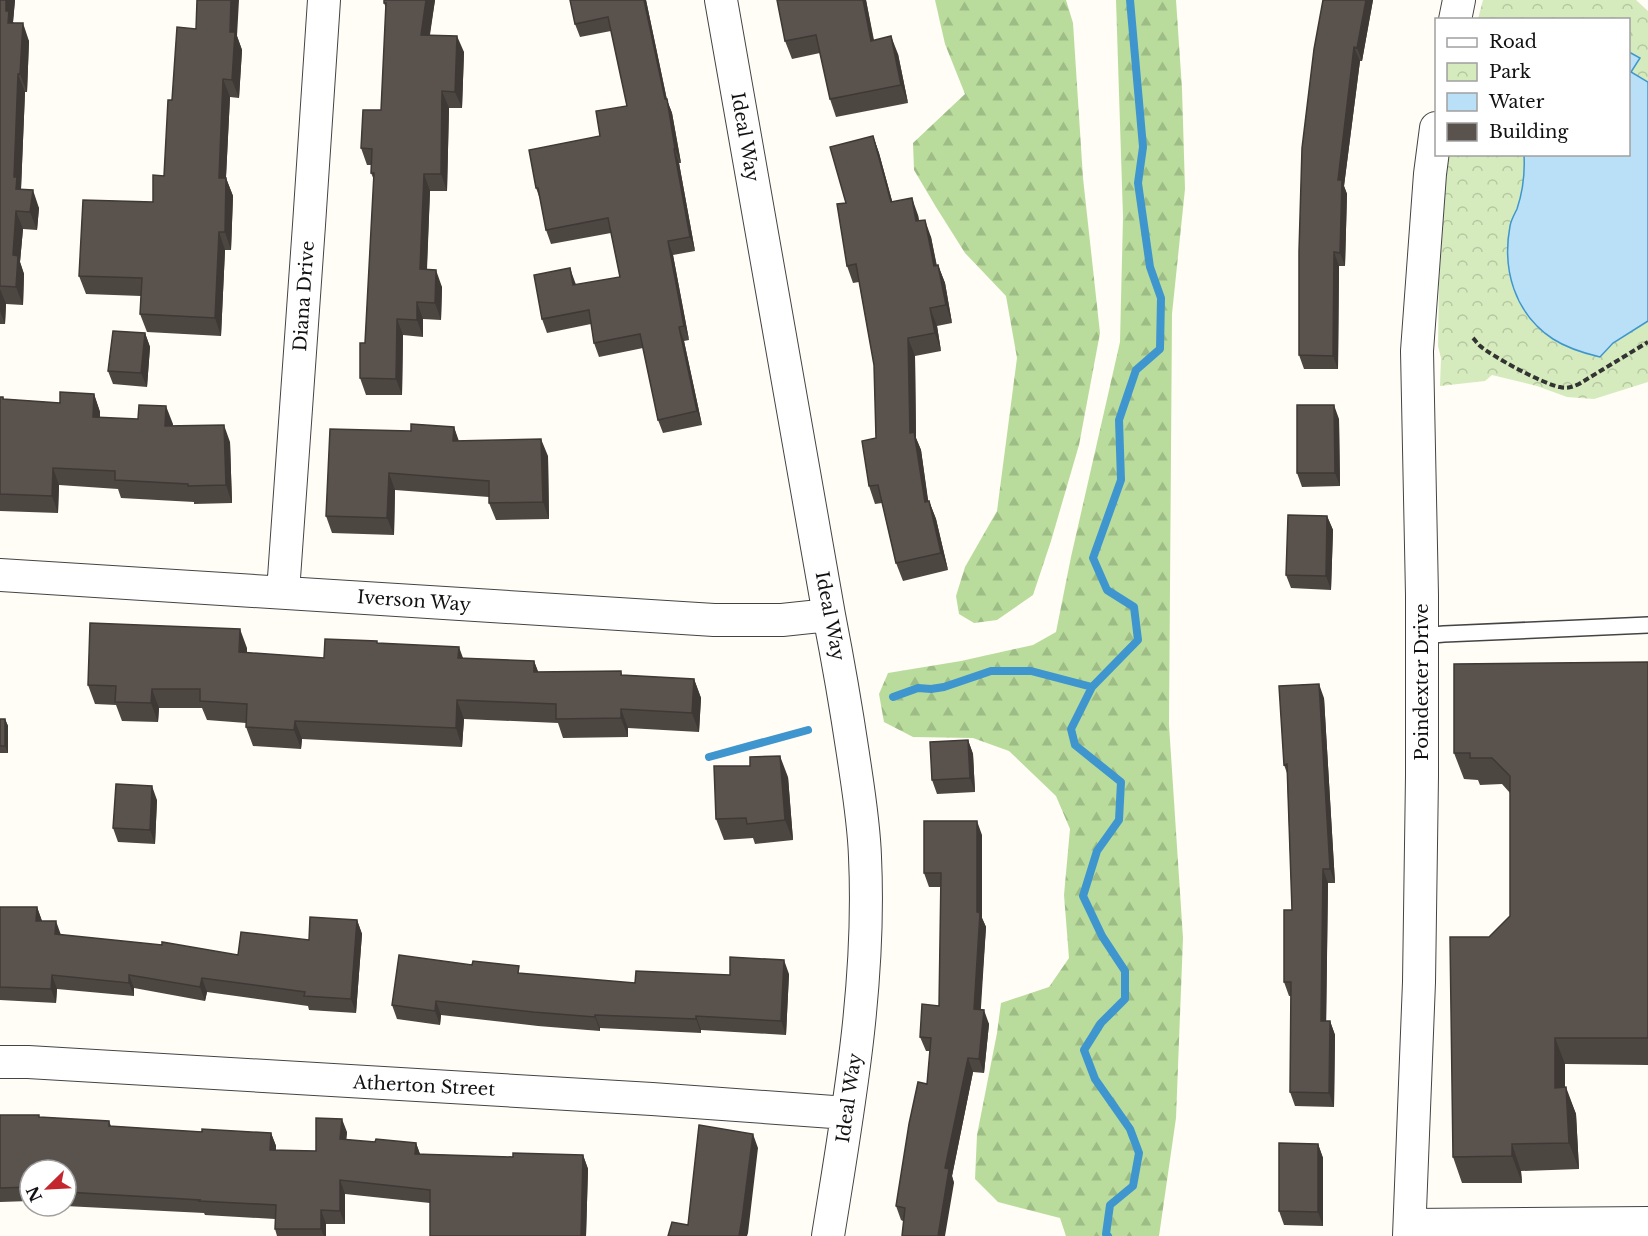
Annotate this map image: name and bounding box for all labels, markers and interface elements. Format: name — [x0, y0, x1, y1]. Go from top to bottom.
legend — [1435, 18, 1630, 156]
text: Road — [1489, 31, 1537, 53]
text: Park — [1489, 61, 1531, 83]
street label: Ideal Way — [726, 91, 764, 184]
text: Water — [1488, 91, 1545, 113]
text: Building — [1489, 121, 1568, 143]
street label: Diana Drive — [289, 240, 319, 352]
street label: Ideal Way — [811, 570, 850, 663]
street label: Iverson Way — [356, 586, 472, 616]
street label: Poindexter Drive — [1411, 603, 1433, 761]
street label: Ideal Way — [832, 1051, 866, 1144]
street label: Atherton Street — [351, 1071, 496, 1101]
north arrow — [18, 1158, 78, 1218]
text: N — [22, 1183, 46, 1205]

